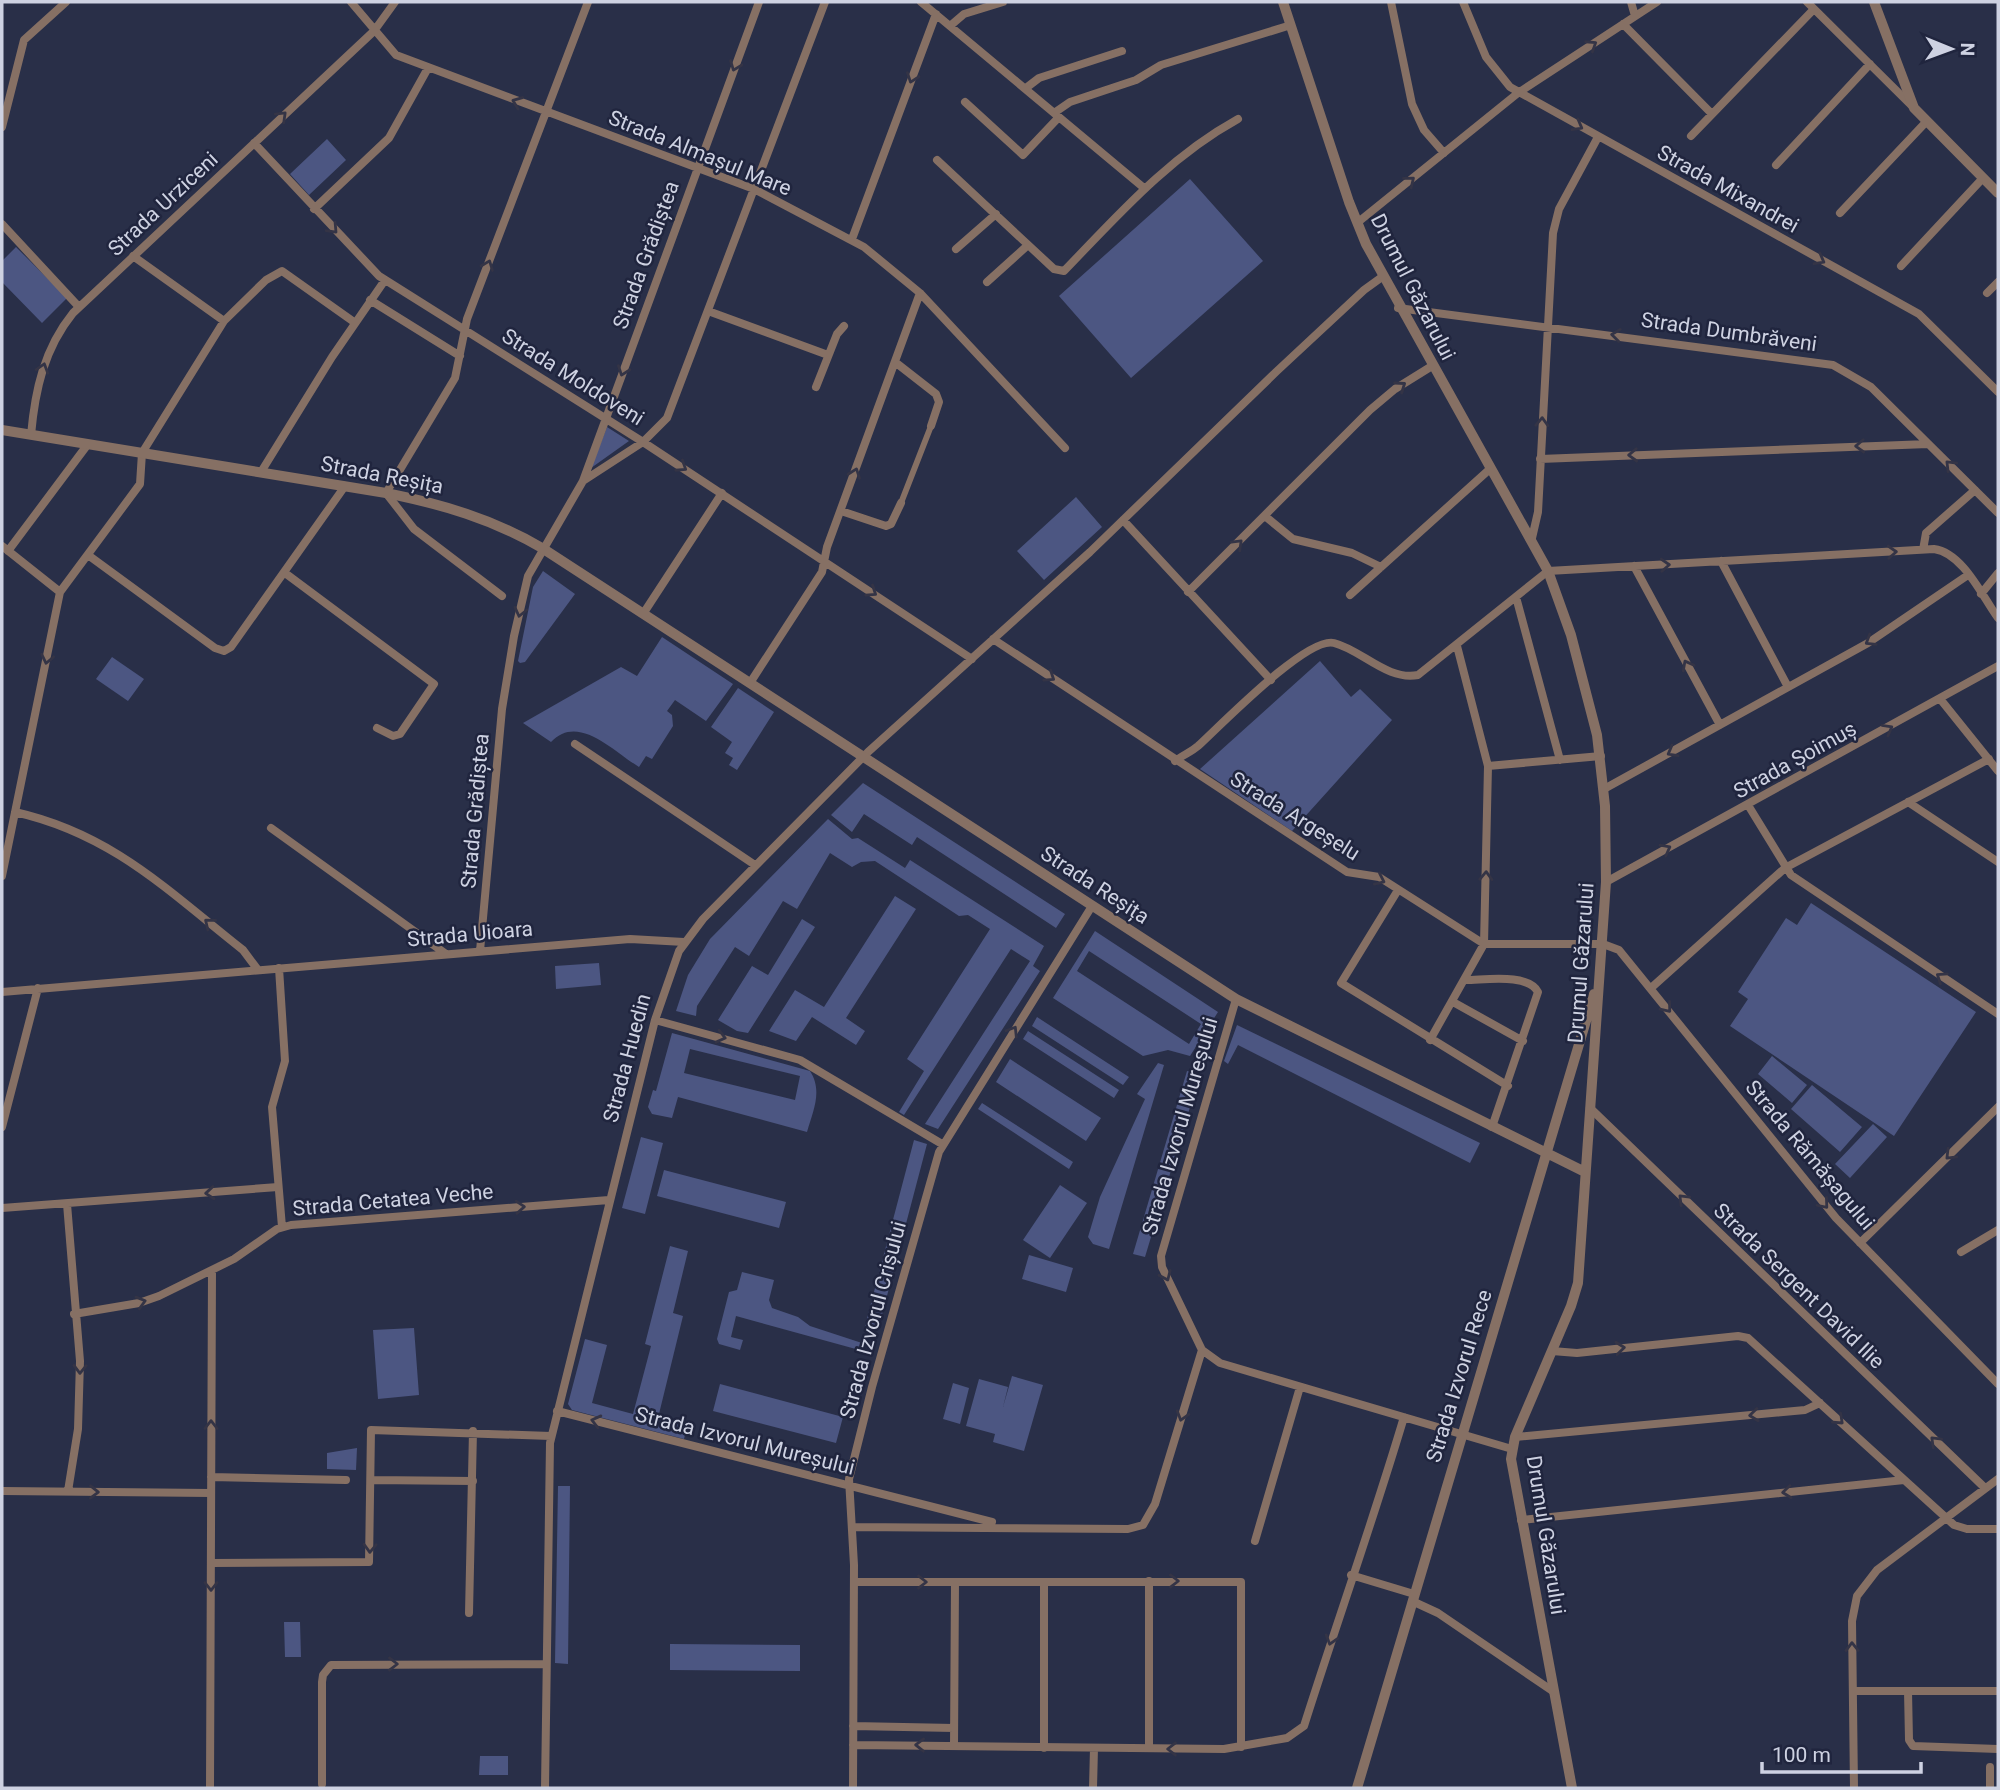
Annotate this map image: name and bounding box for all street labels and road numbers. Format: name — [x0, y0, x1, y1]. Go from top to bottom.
street label: Strada Almașul Mare — [605, 105, 795, 201]
street label: Strada Mixandrei — [1653, 140, 1803, 238]
street label: Strada Urziceni — [103, 147, 223, 261]
street label: Strada Grădiștea — [608, 178, 684, 332]
street label: Drumul Găzarului — [1366, 210, 1460, 364]
street label: Strada Dumbrăveni — [1640, 308, 1818, 356]
street label: Strada Moldoveni — [498, 324, 648, 430]
street label: Strada Reșița — [319, 451, 445, 500]
street label: Strada Șoimuș — [1730, 716, 1860, 804]
street label: Strada Grădiștea — [456, 732, 494, 890]
street label: Strada Argeșelu — [1226, 767, 1364, 865]
street label: Strada Reșița — [1036, 841, 1154, 930]
street label: Drumul Găzarului — [1563, 882, 1599, 1044]
street label: Strada Uioara — [406, 917, 534, 951]
street label: Strada Huedin — [598, 991, 656, 1125]
street label: Strada Izvorul Mureșului — [1137, 1014, 1223, 1238]
street label: Strada Rămășagului — [1741, 1075, 1879, 1235]
street label: Strada Cetatea Veche — [292, 1179, 494, 1221]
street label: Strada Sergent David Ilie — [1709, 1198, 1889, 1374]
street label: Strada Izvorul Crișului — [835, 1219, 911, 1421]
street label: Strada Izvorul Rece — [1421, 1287, 1497, 1465]
street label: Strada Izvorul Mureșului — [633, 1402, 857, 1480]
street label: Drumul Găzarului — [1522, 1454, 1570, 1616]

